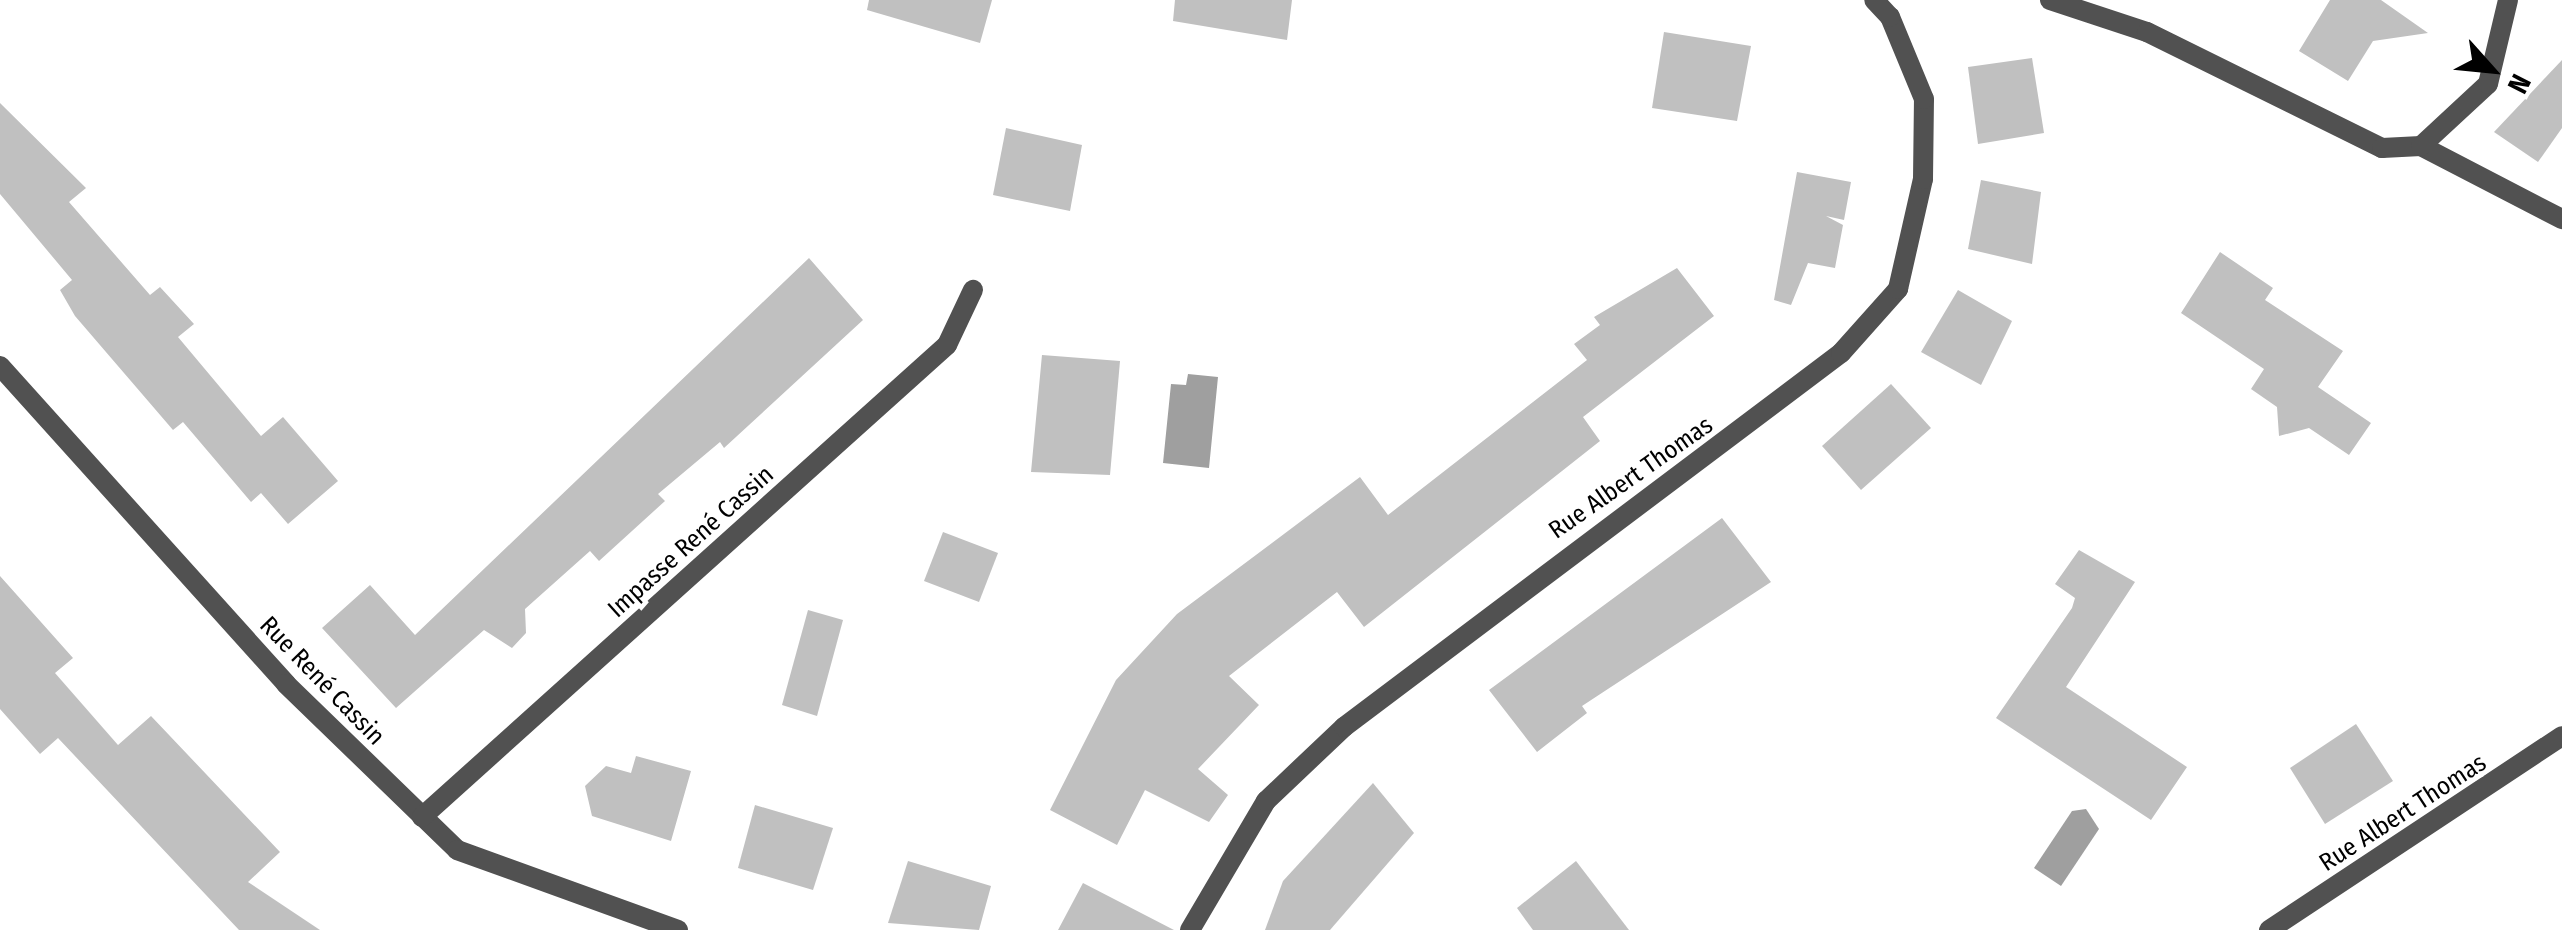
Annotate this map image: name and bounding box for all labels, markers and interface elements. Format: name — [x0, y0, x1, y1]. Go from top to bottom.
north arrow — [2442, 20, 2542, 120]
text: N — [2501, 69, 2538, 99]
street label: Rue Albert Thomas — [1543, 410, 1719, 546]
street label: Impasse René Cassin — [602, 460, 780, 624]
street label: Rue René Cassin — [253, 611, 391, 751]
street label: Rue Albert Thomas — [2314, 748, 2492, 878]

